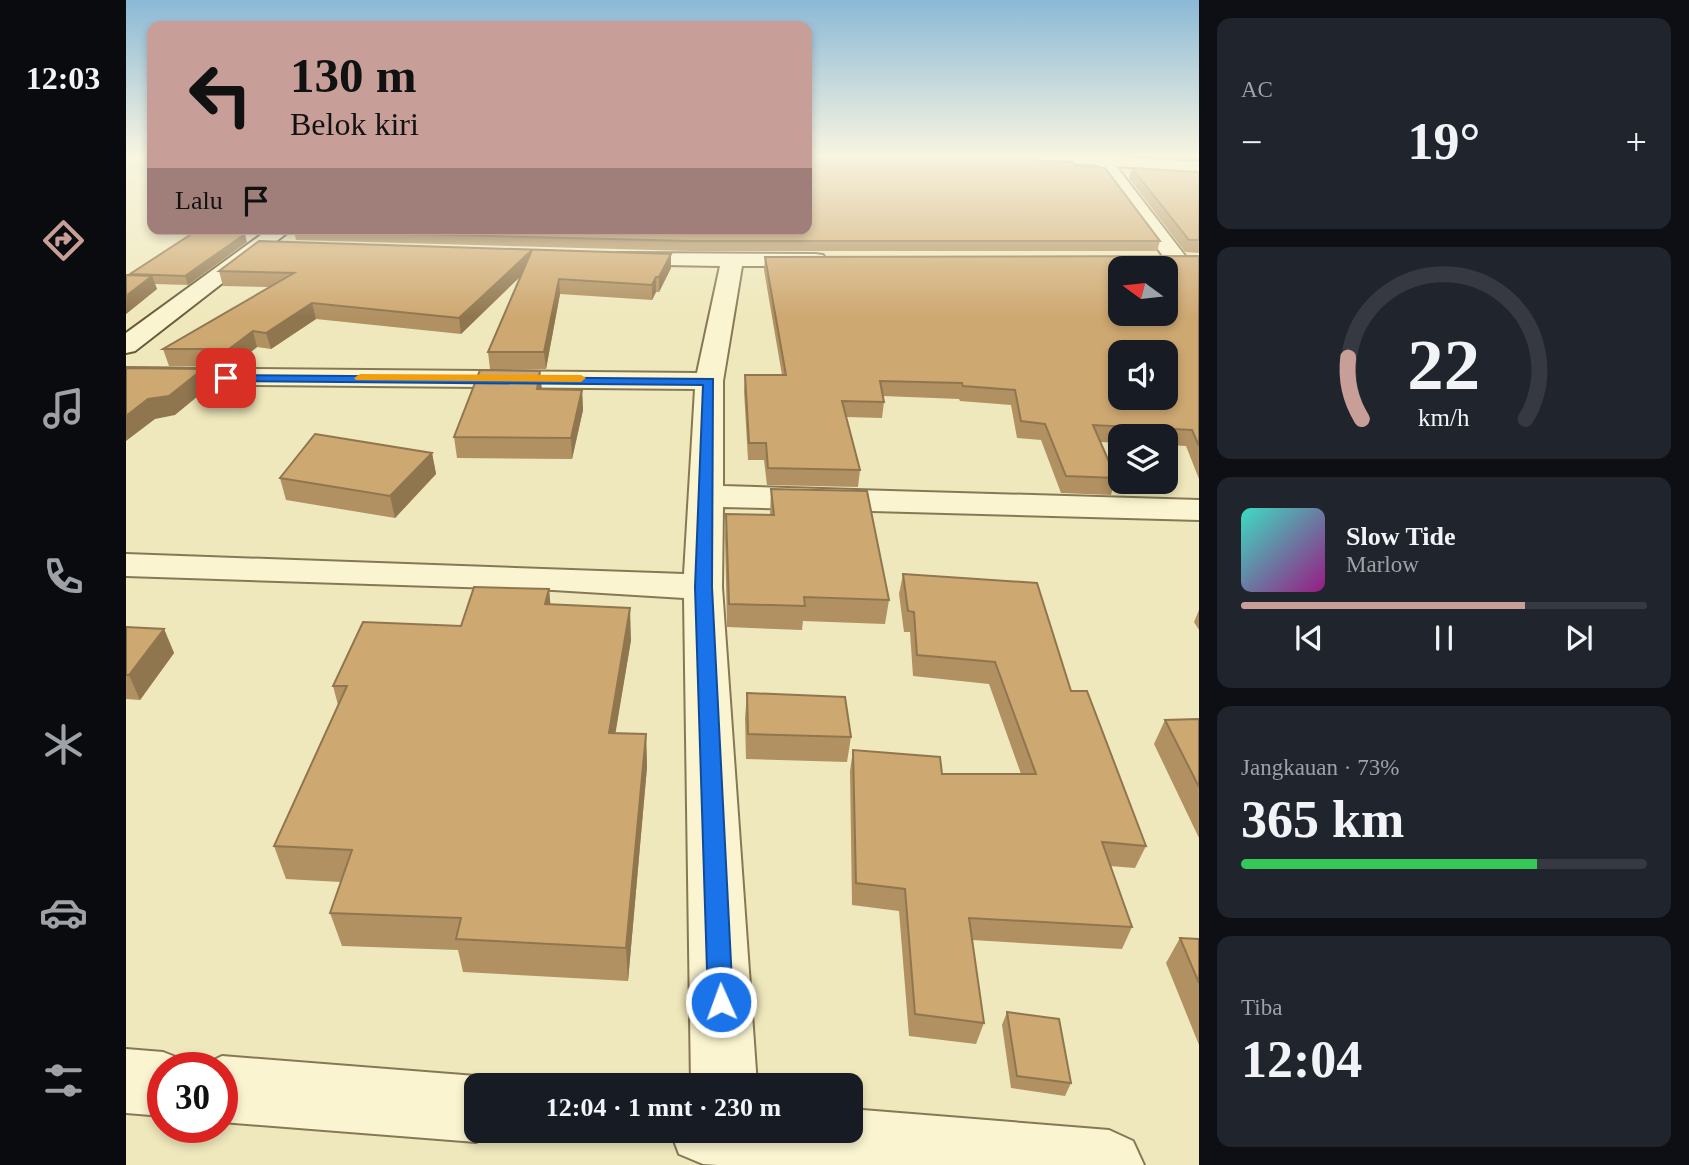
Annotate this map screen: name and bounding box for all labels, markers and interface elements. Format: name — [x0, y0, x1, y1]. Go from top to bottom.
text: 130 m — [290, 48, 417, 103]
icon: left — [175, 49, 266, 140]
text: 12:03 — [26, 60, 100, 96]
text: AC — [1241, 77, 1273, 102]
text: Belok kiri — [290, 106, 419, 142]
text: 19° — [1408, 113, 1480, 170]
text: − — [1241, 121, 1262, 163]
text: + — [1626, 121, 1647, 163]
icon: arrive — [237, 182, 275, 220]
text: Lalu — [175, 186, 223, 215]
icon: directions — [39, 216, 88, 265]
north arrow — [1108, 256, 1178, 326]
map controls — [1108, 256, 1178, 494]
text: 22 — [1408, 325, 1480, 406]
button: sound — [1108, 340, 1178, 410]
pin — [196, 348, 256, 408]
icon: arrive — [207, 359, 245, 397]
icon: music — [39, 384, 88, 433]
text: km/h — [1418, 404, 1470, 431]
button: layers — [1108, 424, 1178, 494]
text: Slow Tide — [1346, 522, 1456, 551]
icon: phone — [39, 552, 88, 601]
text: Marlow — [1346, 552, 1419, 577]
icon: previous — [1290, 619, 1328, 657]
icon: pause — [1425, 619, 1463, 657]
icon: next — [1560, 619, 1598, 657]
icon: climate — [39, 720, 88, 769]
text: Jangkauan · 73% — [1241, 755, 1399, 780]
text: 365 km — [1241, 791, 1404, 848]
icon: car — [39, 888, 88, 937]
position arrow — [684, 965, 758, 1039]
text: Tiba — [1241, 995, 1282, 1020]
text: 12:04 — [1241, 1031, 1362, 1088]
speed limit sign: 30 — [147, 1052, 238, 1143]
icon: filters — [39, 1056, 88, 1105]
text: 12:04 · 1 mnt · 230 m — [546, 1093, 781, 1122]

